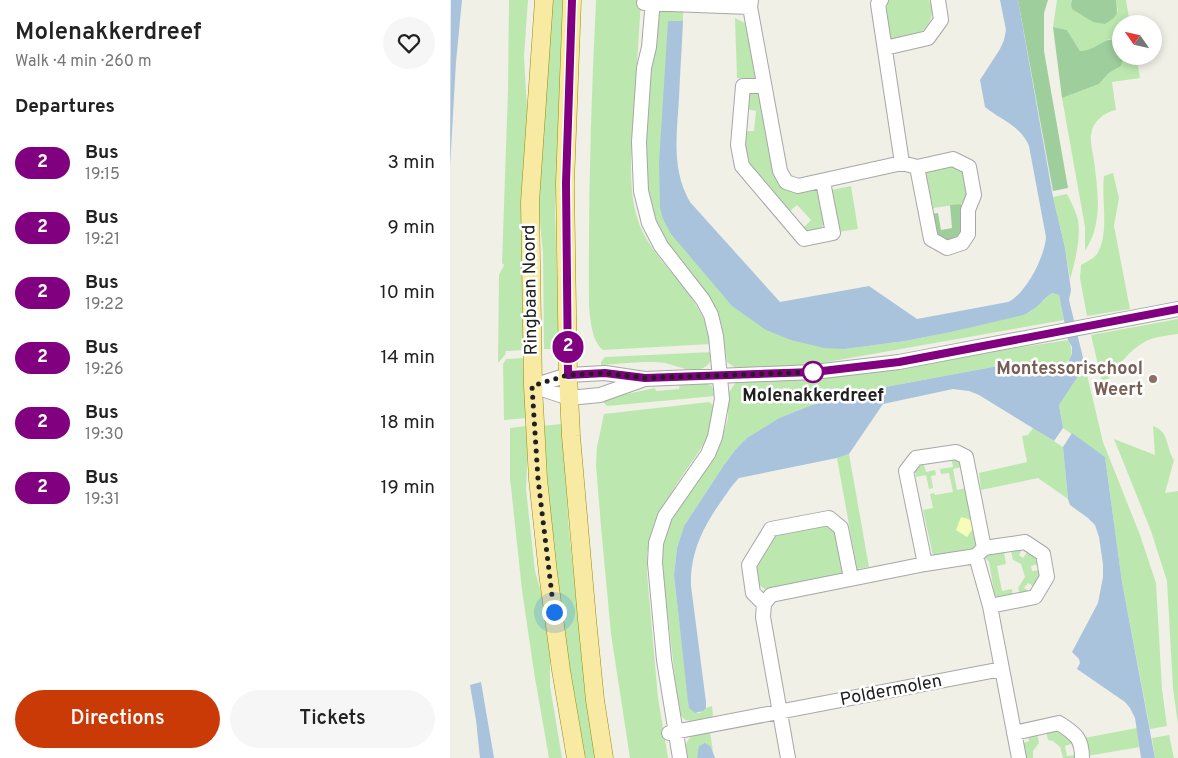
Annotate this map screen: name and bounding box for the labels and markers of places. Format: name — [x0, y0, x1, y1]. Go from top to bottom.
place label: Montessorischool Weert — [996, 358, 1143, 402]
marker: Molenakkerdreef — [802, 361, 824, 383]
marker: Montessorischool Weert — [1147, 373, 1159, 385]
place label: Molenakkerdreef — [742, 385, 884, 408]

